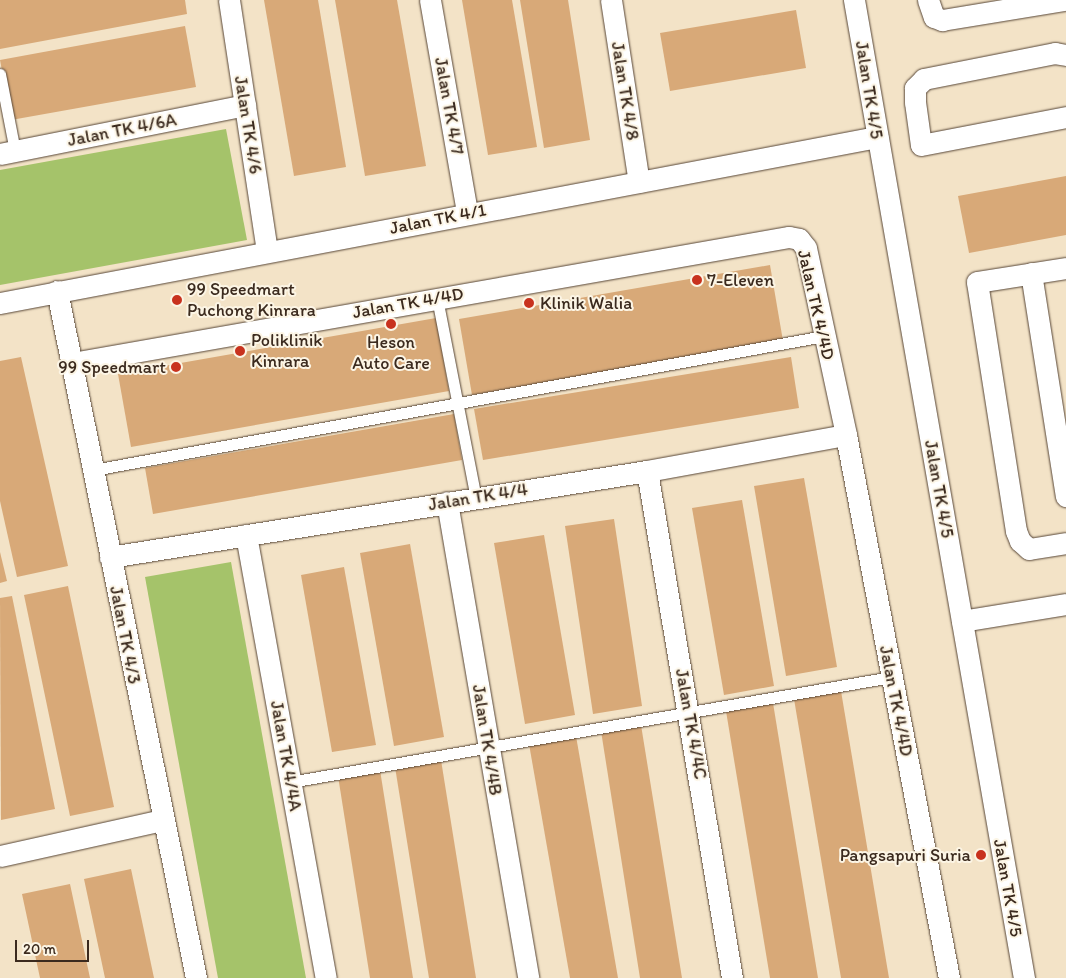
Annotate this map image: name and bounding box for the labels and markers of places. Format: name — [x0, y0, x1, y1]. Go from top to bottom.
place label: 7-Eleven — [707, 269, 774, 291]
marker: 7-Eleven — [691, 274, 703, 286]
place label: 99 Speedmart Puchong Kinrara — [187, 279, 316, 322]
place label: Klinik Walia — [540, 292, 632, 314]
marker: 99 Speedmart Puchong Kinrara — [171, 294, 183, 306]
marker: Klinik Walia — [522, 296, 536, 310]
marker: Heson Auto Care — [385, 318, 397, 330]
place label: Poliklinik Kinrara — [251, 330, 322, 372]
place label: Heson Auto Care — [352, 332, 430, 374]
marker: Poliklinik Kinrara — [233, 344, 247, 358]
place label: 99 Speedmart — [58, 356, 166, 378]
marker: 99 Speedmart — [170, 361, 182, 373]
place label: Pangsapuri Suria — [840, 844, 971, 866]
marker: Pangsapuri Suria — [975, 849, 987, 861]

